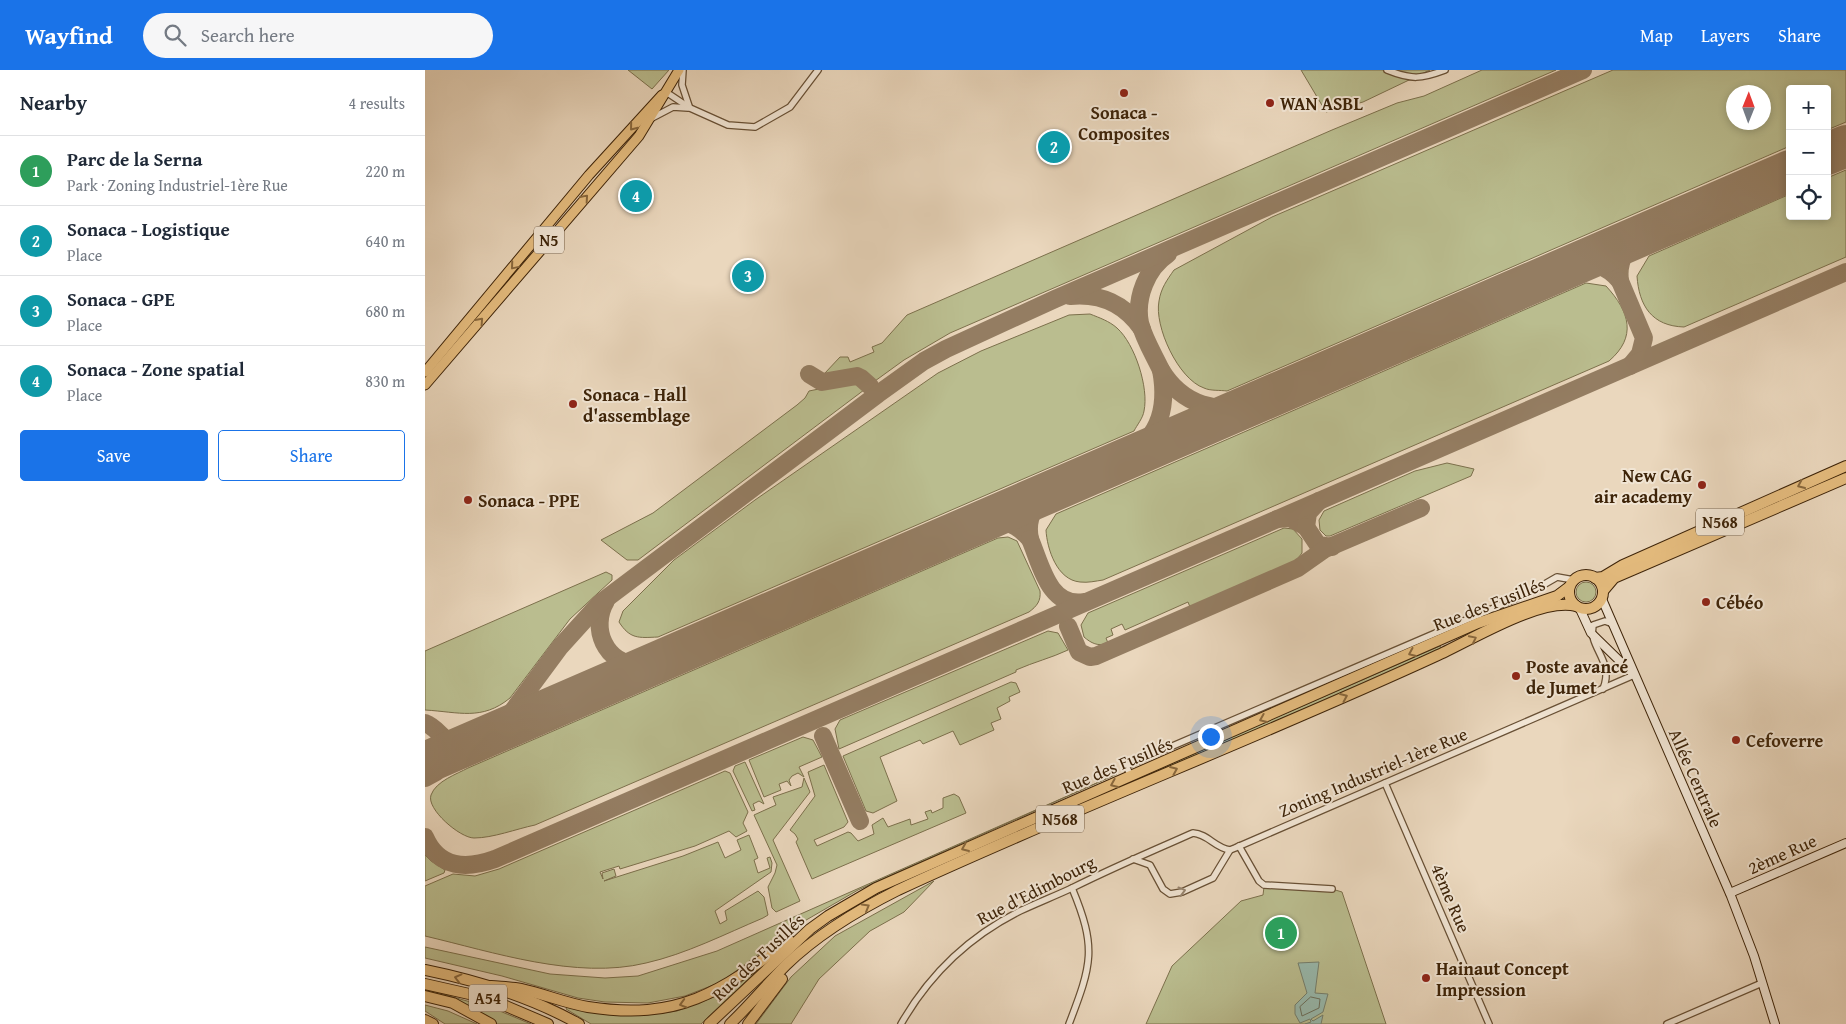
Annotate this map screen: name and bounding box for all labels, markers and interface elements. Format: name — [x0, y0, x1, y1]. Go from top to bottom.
search box — [143, 13, 493, 58]
text: Wayfind — [25, 18, 113, 53]
icon: search — [161, 21, 189, 49]
text: Search here — [201, 21, 295, 49]
text: Map — [1640, 22, 1673, 49]
text: Layers — [1701, 22, 1750, 49]
text: Share — [1778, 22, 1821, 49]
north arrow — [1726, 85, 1771, 130]
map controls — [1786, 85, 1831, 220]
button: + — [1786, 85, 1831, 130]
text: Nearby — [20, 87, 87, 118]
marker: Sonaca - Composites — [1118, 87, 1130, 99]
place label: WAN ASBL — [1280, 90, 1363, 117]
text: 4 results — [348, 91, 405, 115]
marker: WAN ASBL — [1264, 97, 1276, 109]
place label: Sonaca - Composites — [1078, 99, 1170, 147]
one-way arrow — [630, 121, 638, 130]
pin: 2 — [1038, 128, 1070, 166]
button: − — [1786, 130, 1831, 175]
text: Parc de la Serna — [67, 145, 202, 173]
text: 1 — [32, 159, 40, 183]
text: 220 m — [365, 159, 405, 183]
text: Park · Zoning Industriel-1ère Rue — [67, 173, 288, 197]
button: locate — [1786, 175, 1831, 220]
pin: 4 — [620, 177, 652, 215]
one-way arrow — [580, 194, 589, 203]
text: Sonaca - Logistique — [67, 215, 230, 243]
road number: N5 — [534, 226, 564, 254]
text: 2 — [32, 229, 40, 253]
text: 640 m — [365, 229, 405, 253]
text: Place — [67, 243, 102, 267]
pin: 3 — [732, 257, 764, 295]
one-way arrow — [510, 261, 519, 270]
text: Sonaca - GPE — [67, 285, 175, 313]
text: 3 — [32, 299, 40, 323]
text: 680 m — [365, 299, 405, 323]
text: Place — [67, 313, 102, 337]
one-way arrow — [474, 318, 483, 327]
text: Sonaca - Zone spatial — [67, 355, 245, 383]
text: 4 — [32, 369, 40, 393]
text: 830 m — [365, 369, 405, 393]
place label: Sonaca - Hall d'assemblage — [583, 381, 690, 429]
text: Place — [67, 383, 102, 407]
marker: Sonaca - Hall d'assemblage — [567, 398, 579, 410]
button: Save — [20, 430, 208, 481]
button: Share — [218, 430, 405, 481]
place label: New CAG air academy — [1594, 462, 1693, 510]
marker: New CAG air academy — [1696, 479, 1708, 491]
one-way arrow — [1797, 479, 1806, 490]
place label: Sonaca - PPE — [478, 487, 580, 514]
marker: Sonaca - PPE — [462, 494, 474, 506]
road number: N568 — [1696, 508, 1744, 536]
street label: Rue des Fusillés — [1429, 570, 1549, 638]
place label: Cébéo — [1716, 589, 1764, 616]
marker: Cébéo — [1700, 596, 1712, 608]
one-way arrow — [1468, 634, 1477, 645]
one-way arrow — [1408, 647, 1417, 657]
place label: Poste avancé de Jumet — [1526, 653, 1628, 701]
marker: Poste avancé de Jumet — [1510, 670, 1522, 682]
one-way arrow — [1339, 692, 1348, 703]
one-way arrow — [1259, 712, 1268, 723]
street label: Zoning Industriel-1ère Rue — [1274, 720, 1472, 824]
your location — [1198, 724, 1224, 750]
street label: Allée Centrale — [1662, 724, 1730, 832]
place label: Cefoverre — [1746, 727, 1823, 754]
street label: Rue des Fusillés — [1057, 730, 1177, 800]
marker: Cefoverre — [1730, 734, 1742, 746]
one-way arrow — [1170, 766, 1178, 776]
one-way arrow — [1110, 777, 1119, 788]
road number: N568 — [1036, 806, 1084, 832]
street label: 2ème Rue — [1743, 827, 1821, 881]
one-way arrow — [961, 841, 970, 852]
street label: Rue d'Edimbourg — [972, 848, 1100, 932]
street label: 4ème Rue — [1424, 859, 1478, 937]
one-way arrow — [1178, 886, 1186, 897]
one-way arrow — [861, 903, 870, 913]
street label: Rue des Fusillés — [706, 907, 810, 1007]
pin: 1 — [1265, 914, 1297, 952]
place label: Hainaut Concept Impression — [1436, 955, 1569, 1003]
marker: Hainaut Concept Impression — [1420, 972, 1432, 984]
one-way arrow — [454, 973, 462, 984]
road number: A54 — [469, 984, 507, 1011]
one-way arrow — [679, 999, 687, 1009]

